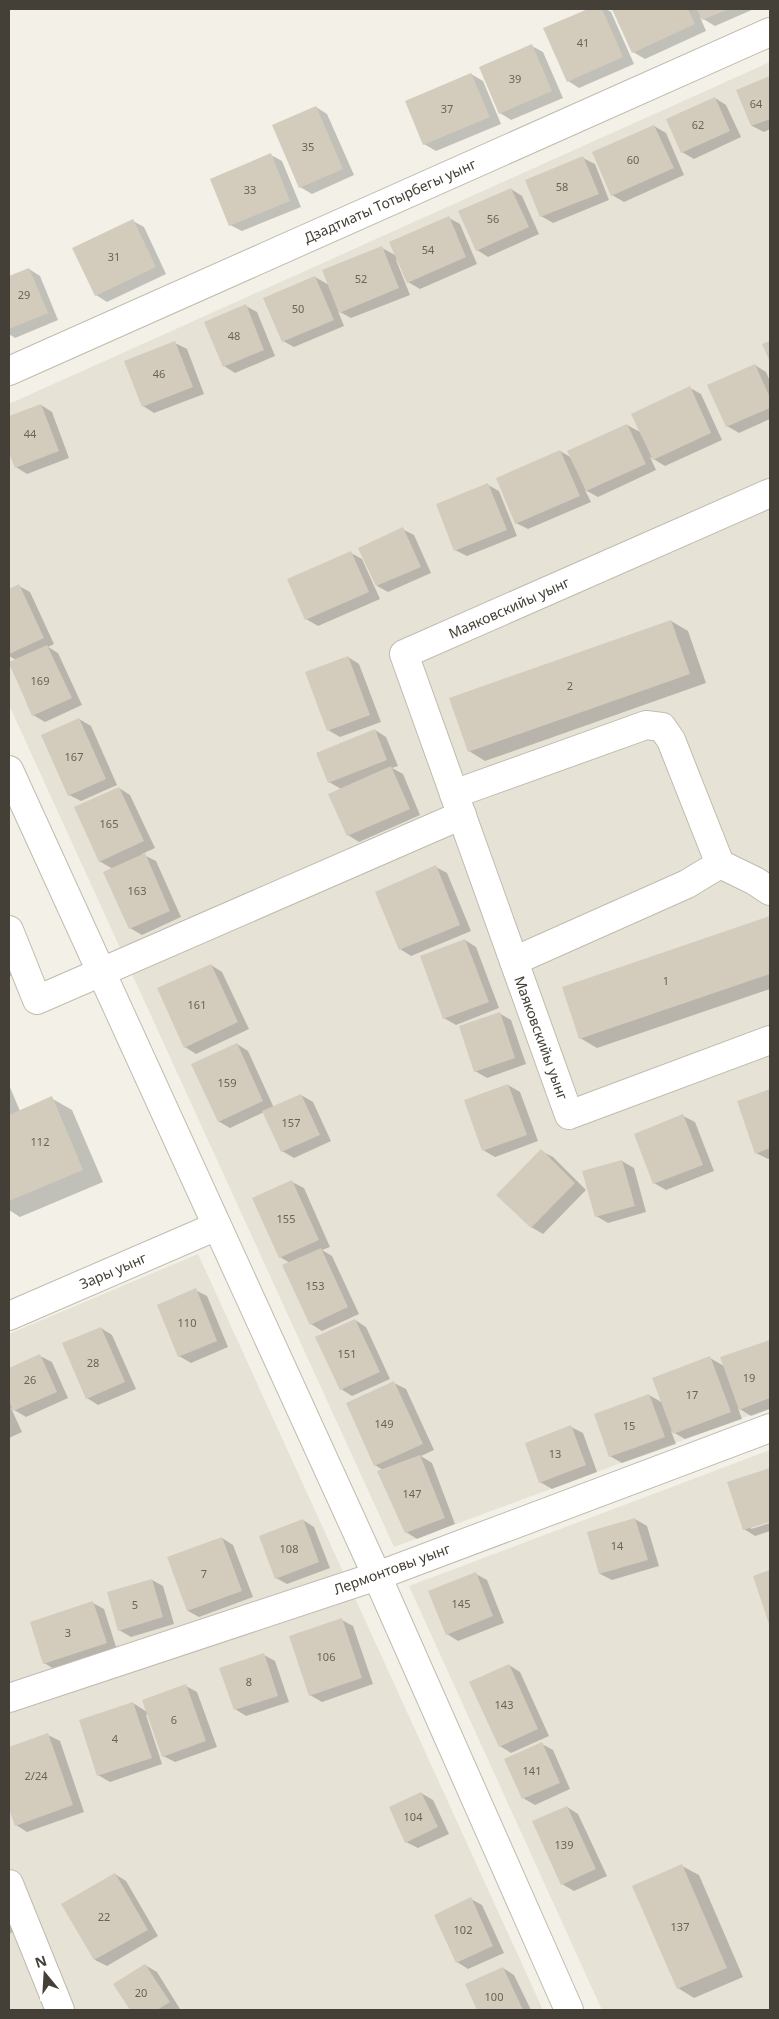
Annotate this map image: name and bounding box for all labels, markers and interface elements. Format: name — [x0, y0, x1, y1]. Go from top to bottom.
house number: 41 — [577, 35, 589, 50]
house number: 39 — [509, 71, 521, 86]
house number: 64 — [750, 96, 763, 111]
house number: 37 — [441, 101, 453, 116]
house number: 62 — [692, 117, 704, 132]
house number: 35 — [302, 139, 314, 154]
house number: 60 — [627, 152, 639, 167]
street label: Дзадтиаты Тотырбегы уынг — [301, 154, 479, 247]
house number: 58 — [556, 179, 568, 194]
house number: 33 — [244, 182, 256, 197]
house number: 56 — [487, 211, 499, 226]
house number: 54 — [422, 242, 435, 257]
house number: 31 — [108, 249, 120, 264]
house number: 52 — [355, 271, 367, 286]
house number: 29 — [18, 287, 30, 302]
house number: 50 — [292, 301, 304, 316]
house number: 48 — [228, 328, 240, 343]
house number: 46 — [153, 366, 165, 381]
house number: 44 — [24, 426, 37, 441]
street label: Маяковскийы уынг — [445, 572, 572, 643]
house number: 169 — [31, 673, 49, 688]
house number: 2 — [567, 678, 573, 693]
house number: 167 — [65, 749, 83, 764]
house number: 165 — [100, 816, 118, 831]
house number: 163 — [128, 883, 146, 898]
street label: Маяковскийы уынг — [510, 973, 573, 1102]
house number: 1 — [663, 973, 669, 988]
house number: 161 — [188, 997, 206, 1012]
house number: 159 — [218, 1075, 236, 1090]
house number: 157 — [282, 1115, 300, 1130]
house number: 112 — [31, 1134, 49, 1149]
house number: 155 — [277, 1211, 295, 1226]
street label: Зары уынг — [76, 1248, 149, 1293]
house number: 153 — [306, 1278, 324, 1293]
house number: 110 — [178, 1315, 196, 1330]
house number: 151 — [338, 1346, 356, 1361]
house number: 28 — [87, 1355, 99, 1370]
house number: 19 — [743, 1370, 755, 1385]
house number: 26 — [24, 1372, 36, 1387]
house number: 17 — [686, 1387, 698, 1402]
house number: 149 — [375, 1416, 393, 1431]
house number: 15 — [623, 1418, 635, 1433]
house number: 13 — [549, 1446, 561, 1461]
house number: 147 — [403, 1486, 421, 1501]
house number: 14 — [611, 1538, 624, 1553]
street label: Лермонтовы уынг — [331, 1539, 453, 1598]
house number: 108 — [280, 1541, 298, 1556]
house number: 7 — [201, 1566, 207, 1581]
house number: 145 — [452, 1596, 470, 1611]
house number: 5 — [132, 1597, 138, 1612]
house number: 3 — [65, 1625, 71, 1640]
house number: 106 — [317, 1649, 335, 1664]
house number: 8 — [246, 1674, 252, 1689]
house number: 143 — [495, 1697, 513, 1712]
house number: 6 — [171, 1712, 177, 1727]
house number: 4 — [112, 1731, 119, 1746]
house number: 141 — [523, 1763, 541, 1778]
house number: 2/24 — [25, 1768, 48, 1783]
house number: 104 — [404, 1809, 423, 1824]
house number: 139 — [555, 1837, 573, 1852]
house number: 22 — [98, 1909, 110, 1924]
house number: 137 — [671, 1919, 689, 1934]
house number: 102 — [454, 1922, 472, 1937]
north arrow — [20, 1949, 70, 1999]
text: N — [32, 1950, 49, 1972]
house number: 20 — [135, 1985, 147, 2000]
house number: 100 — [485, 1989, 503, 2004]

